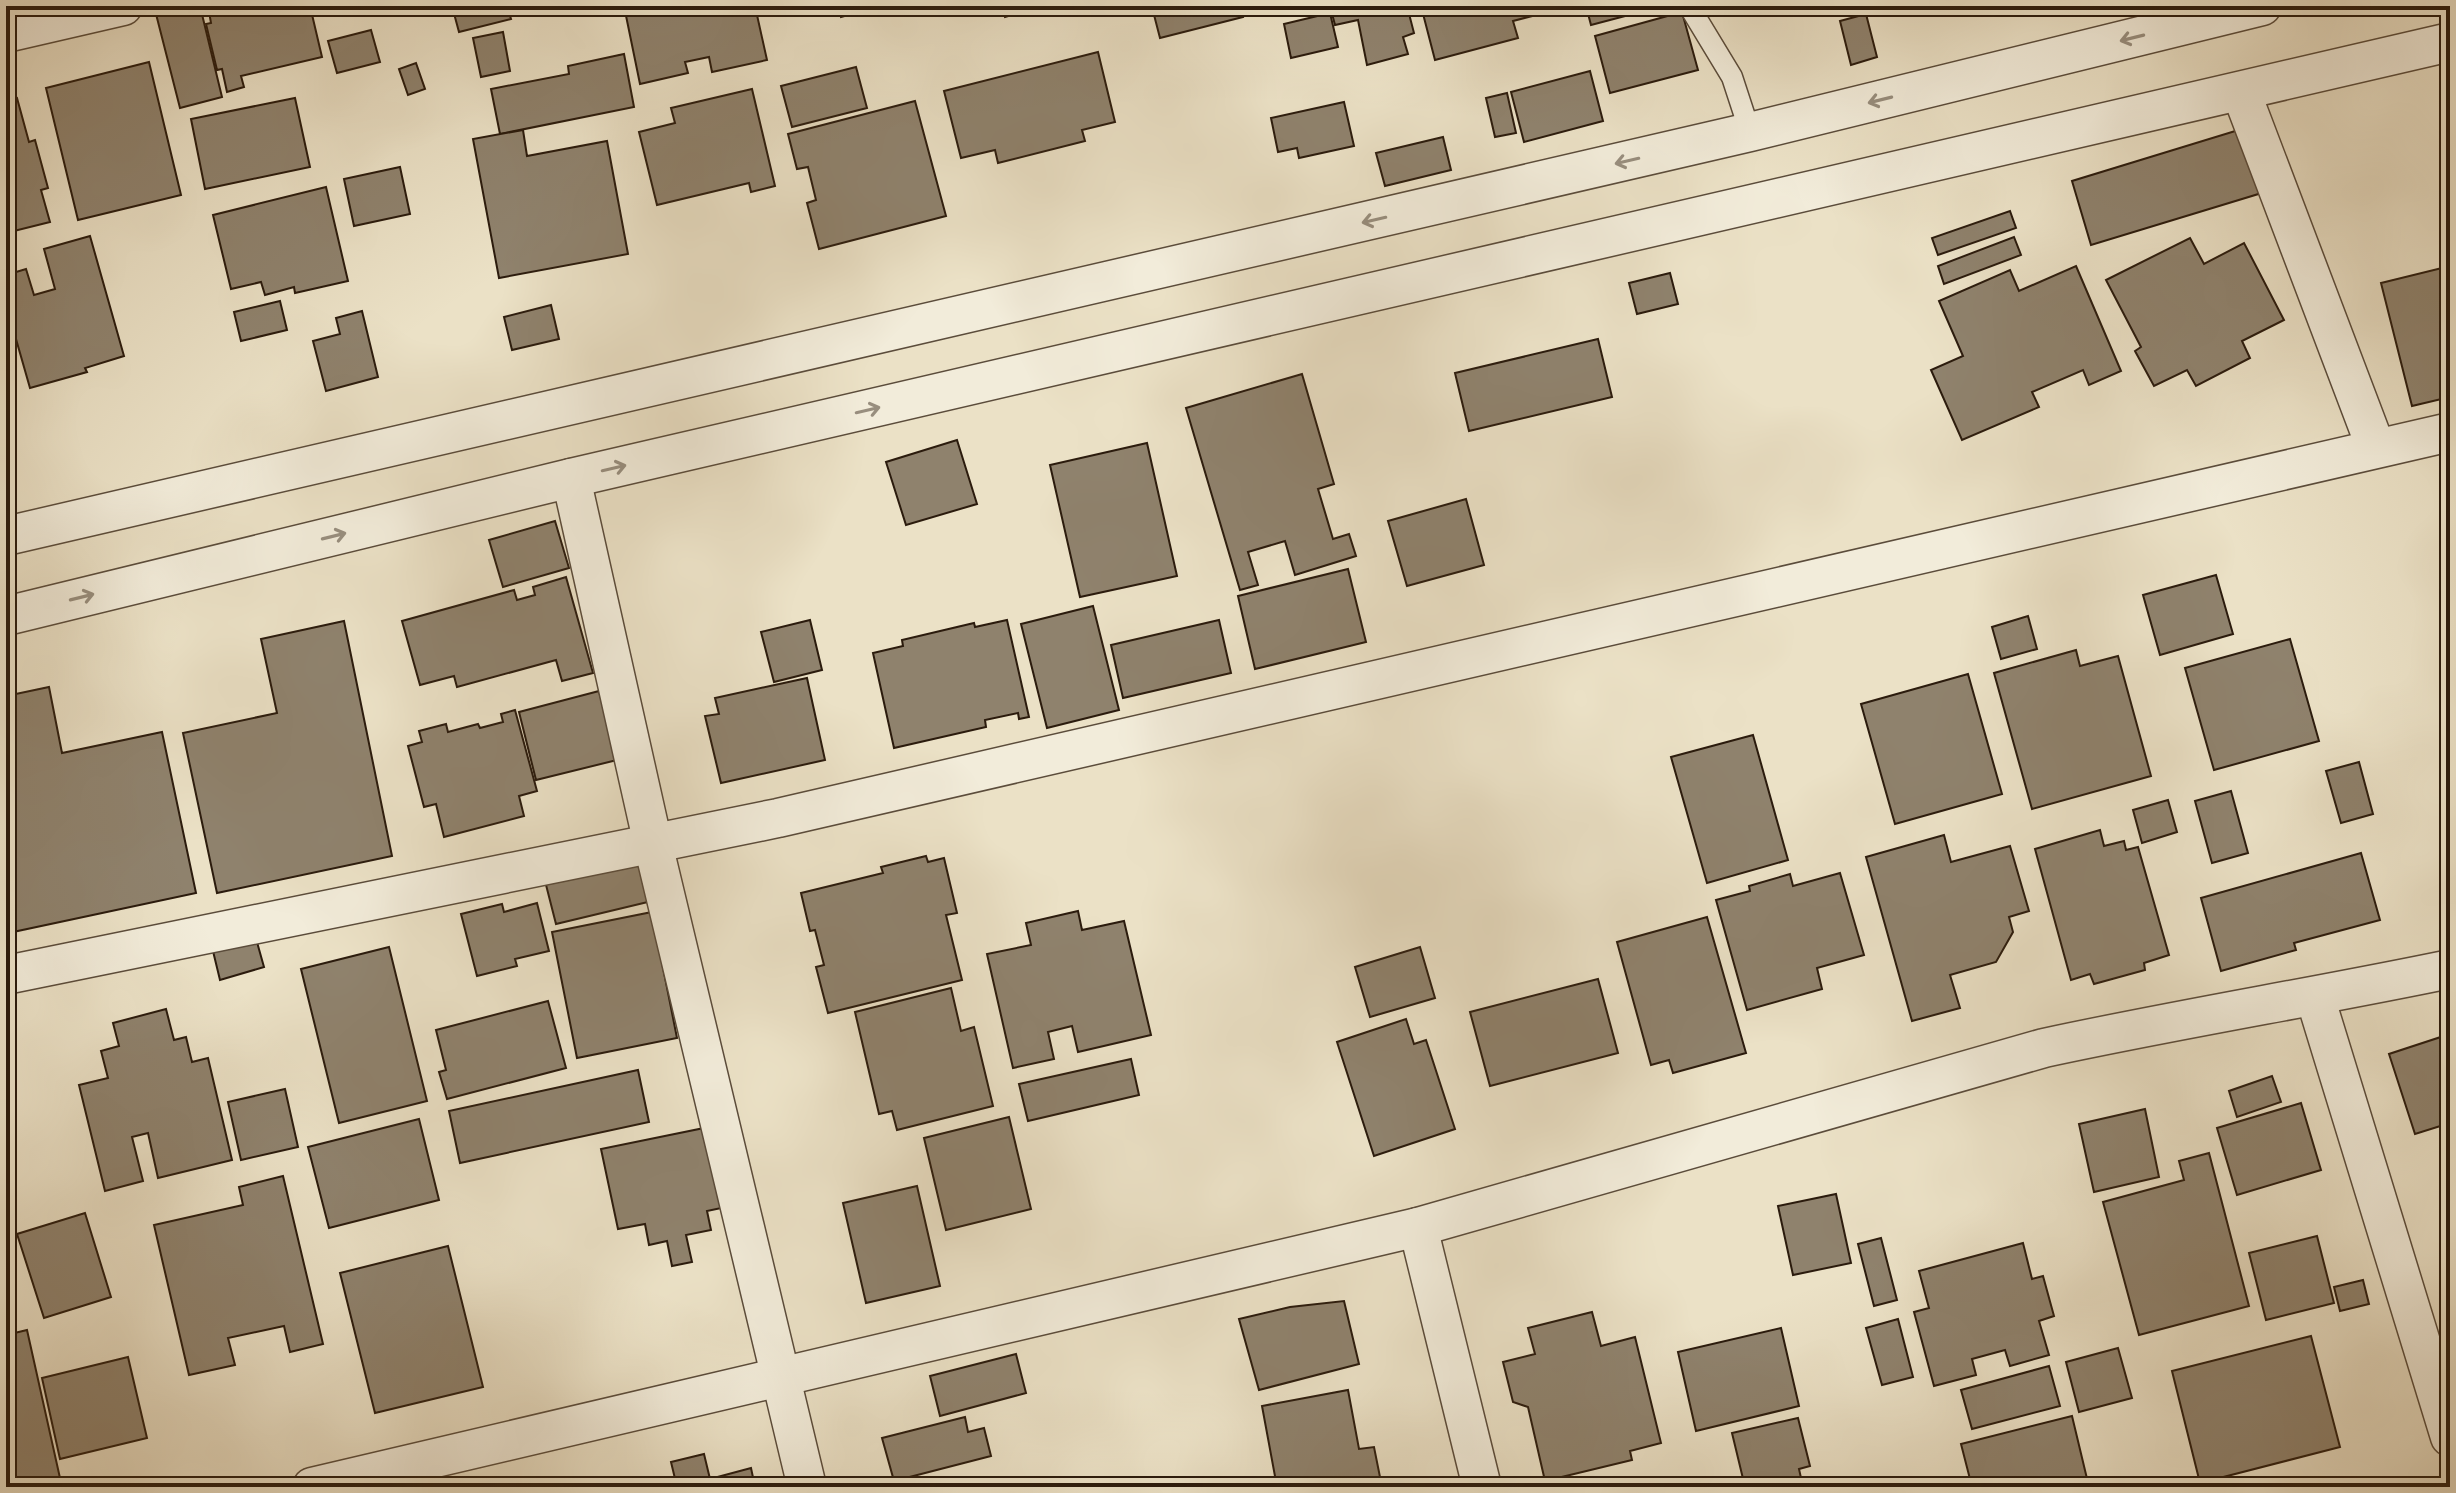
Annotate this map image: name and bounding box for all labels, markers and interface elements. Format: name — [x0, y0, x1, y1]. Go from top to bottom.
one-way arrow — [2120, 31, 2146, 46]
one-way arrow — [1867, 93, 1893, 108]
one-way arrow — [1615, 154, 1640, 169]
one-way arrow — [1362, 213, 1387, 228]
one-way arrow — [854, 401, 880, 416]
one-way arrow — [601, 460, 627, 475]
one-way arrow — [321, 528, 347, 543]
one-way arrow — [68, 589, 94, 604]

